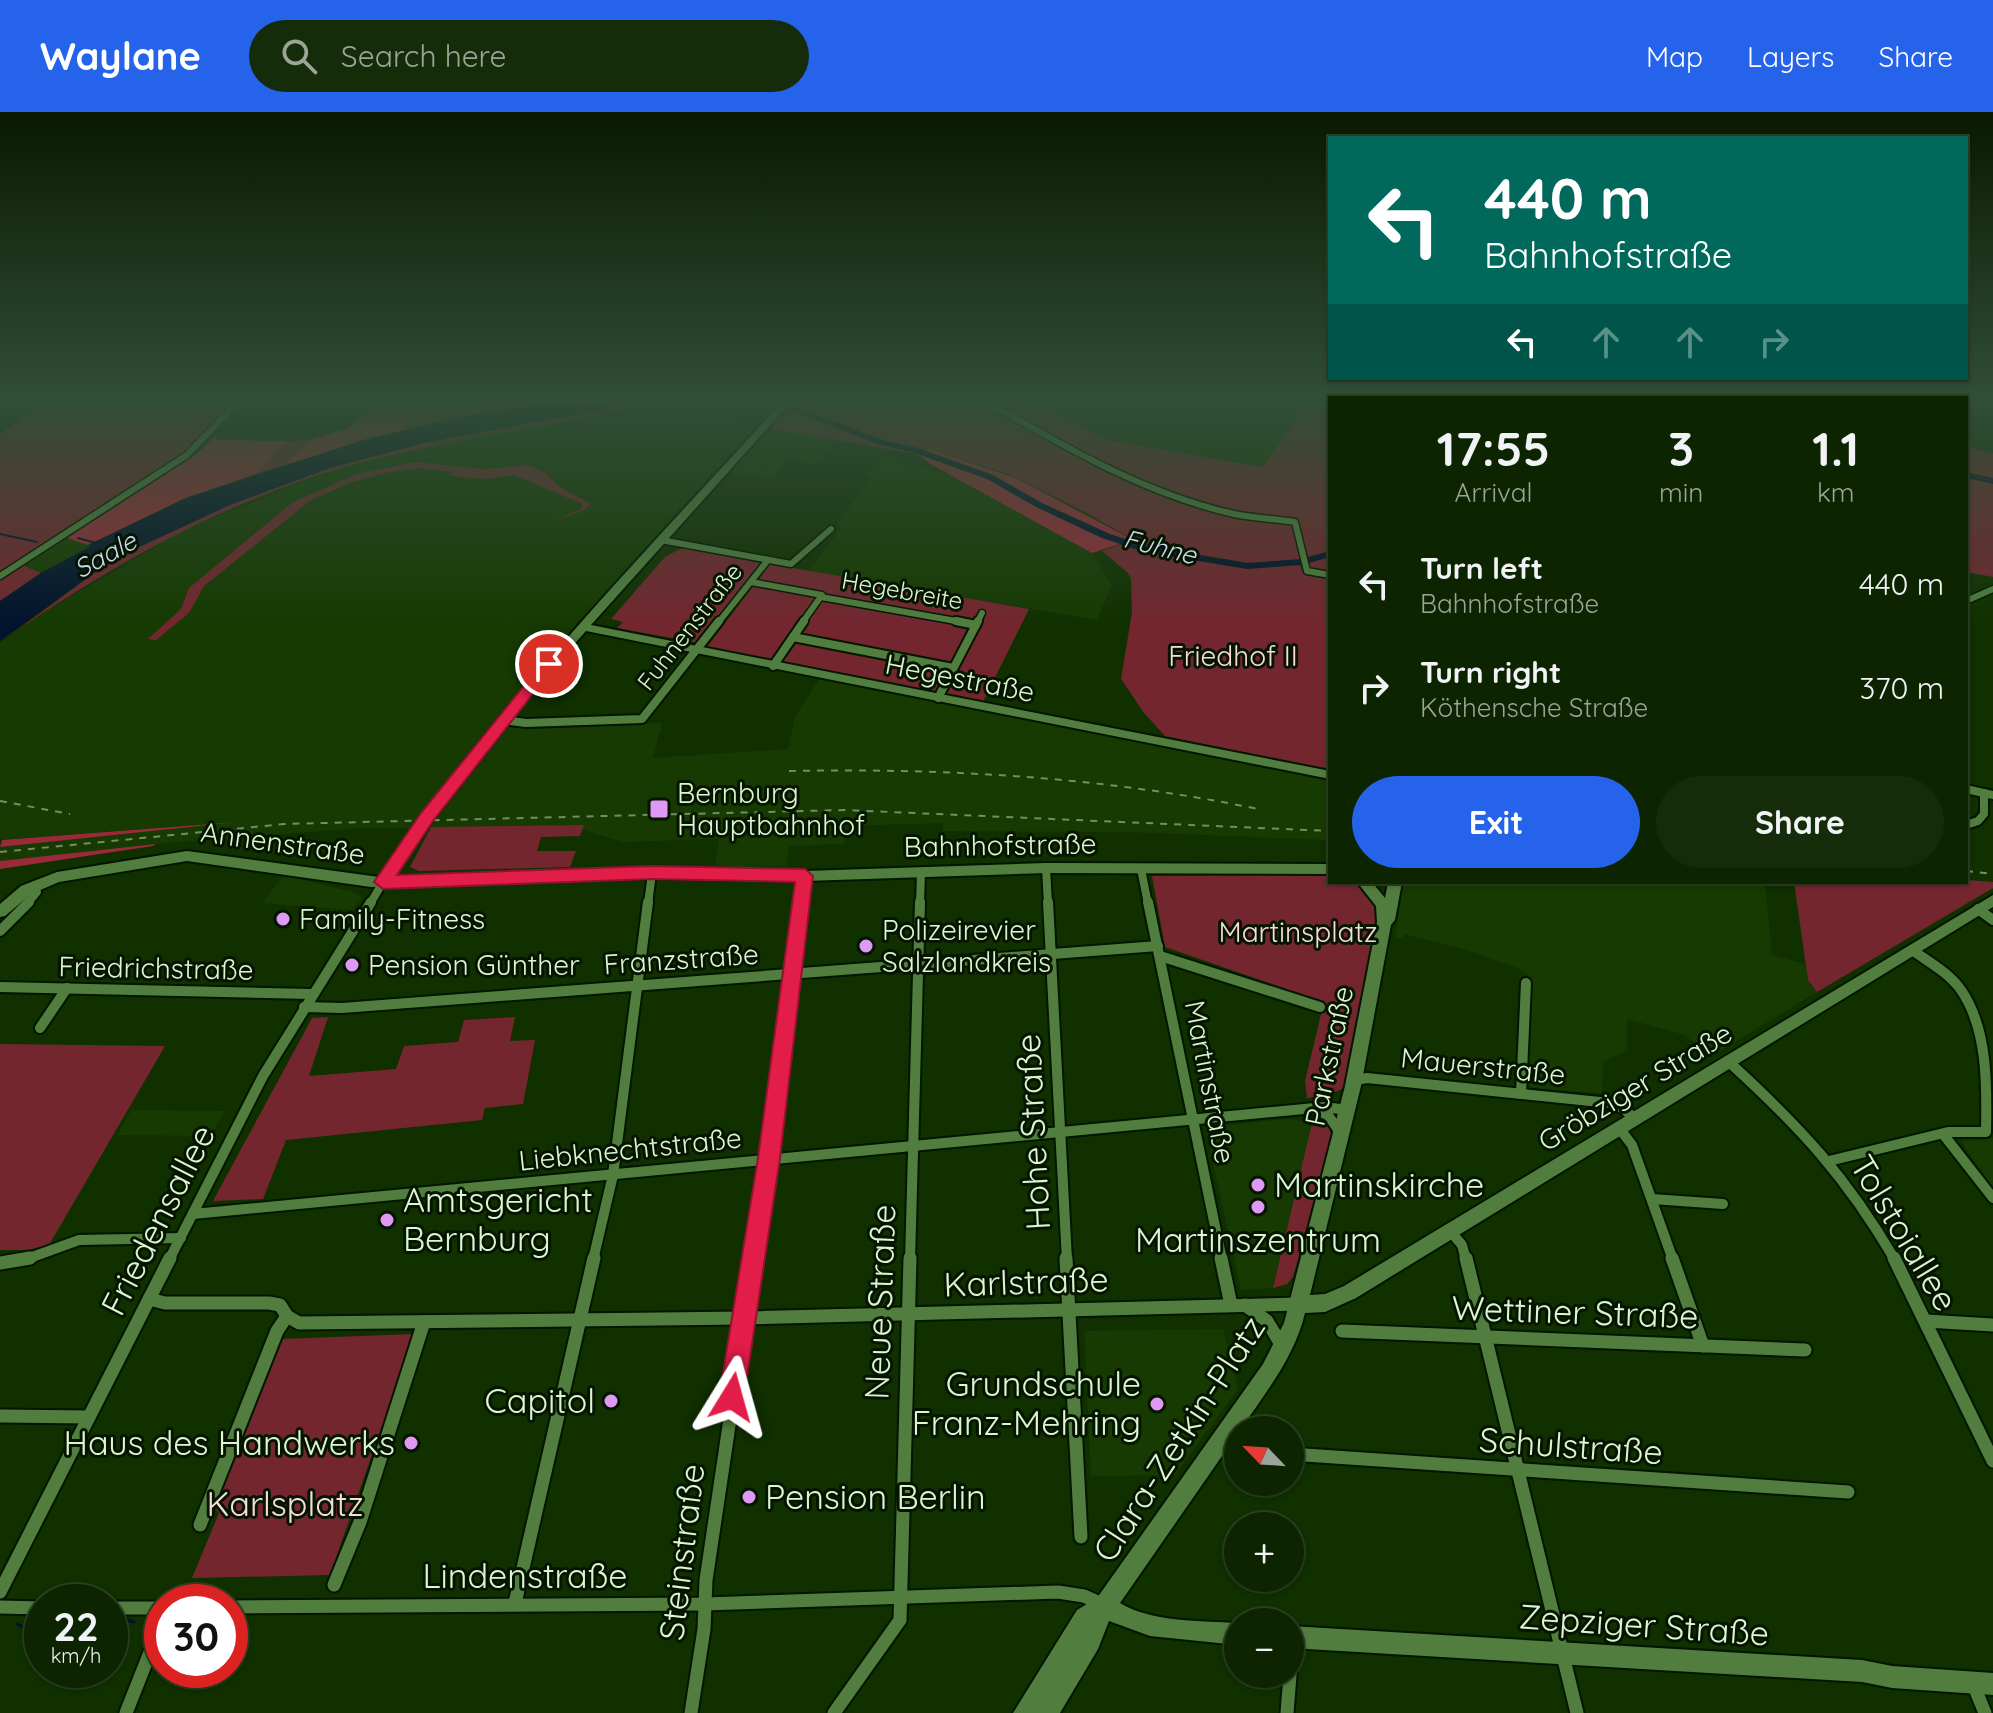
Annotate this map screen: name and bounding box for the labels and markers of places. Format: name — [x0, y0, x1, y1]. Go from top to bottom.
pin — [515, 630, 583, 698]
place label: Bernburg Hauptbahnhof — [677, 775, 865, 842]
marker: Bernburg Hauptbahnhof — [648, 798, 670, 820]
place label: Family-Fitness — [299, 901, 485, 936]
marker: Family-Fitness — [274, 910, 292, 928]
place label: Polizeirevier Salzlandkreis — [882, 912, 1051, 979]
marker: Polizeirevier Salzlandkreis — [857, 937, 875, 955]
place label: Pension Günther — [368, 947, 580, 982]
marker: Pension Günther — [343, 956, 361, 974]
place label: Martinskirche — [1274, 1163, 1484, 1206]
marker: Martinskirche — [1249, 1176, 1267, 1194]
place label: Amtsgericht Bernburg — [403, 1178, 593, 1260]
marker: Martinszentrum — [1249, 1198, 1267, 1216]
marker: Amtsgericht Bernburg — [378, 1211, 396, 1229]
place label: Martinszentrum — [1135, 1218, 1381, 1261]
place label: Grundschule Franz-Mehring — [912, 1362, 1141, 1444]
place label: Capitol — [485, 1379, 595, 1422]
marker: Capitol — [602, 1392, 620, 1410]
marker: Grundschule Franz-Mehring — [1148, 1395, 1166, 1413]
place label: Haus des Handwerks — [63, 1421, 395, 1464]
marker: Haus des Handwerks — [402, 1434, 420, 1452]
place label: Pension Berlin — [765, 1475, 986, 1518]
marker: Pension Berlin — [740, 1488, 758, 1506]

